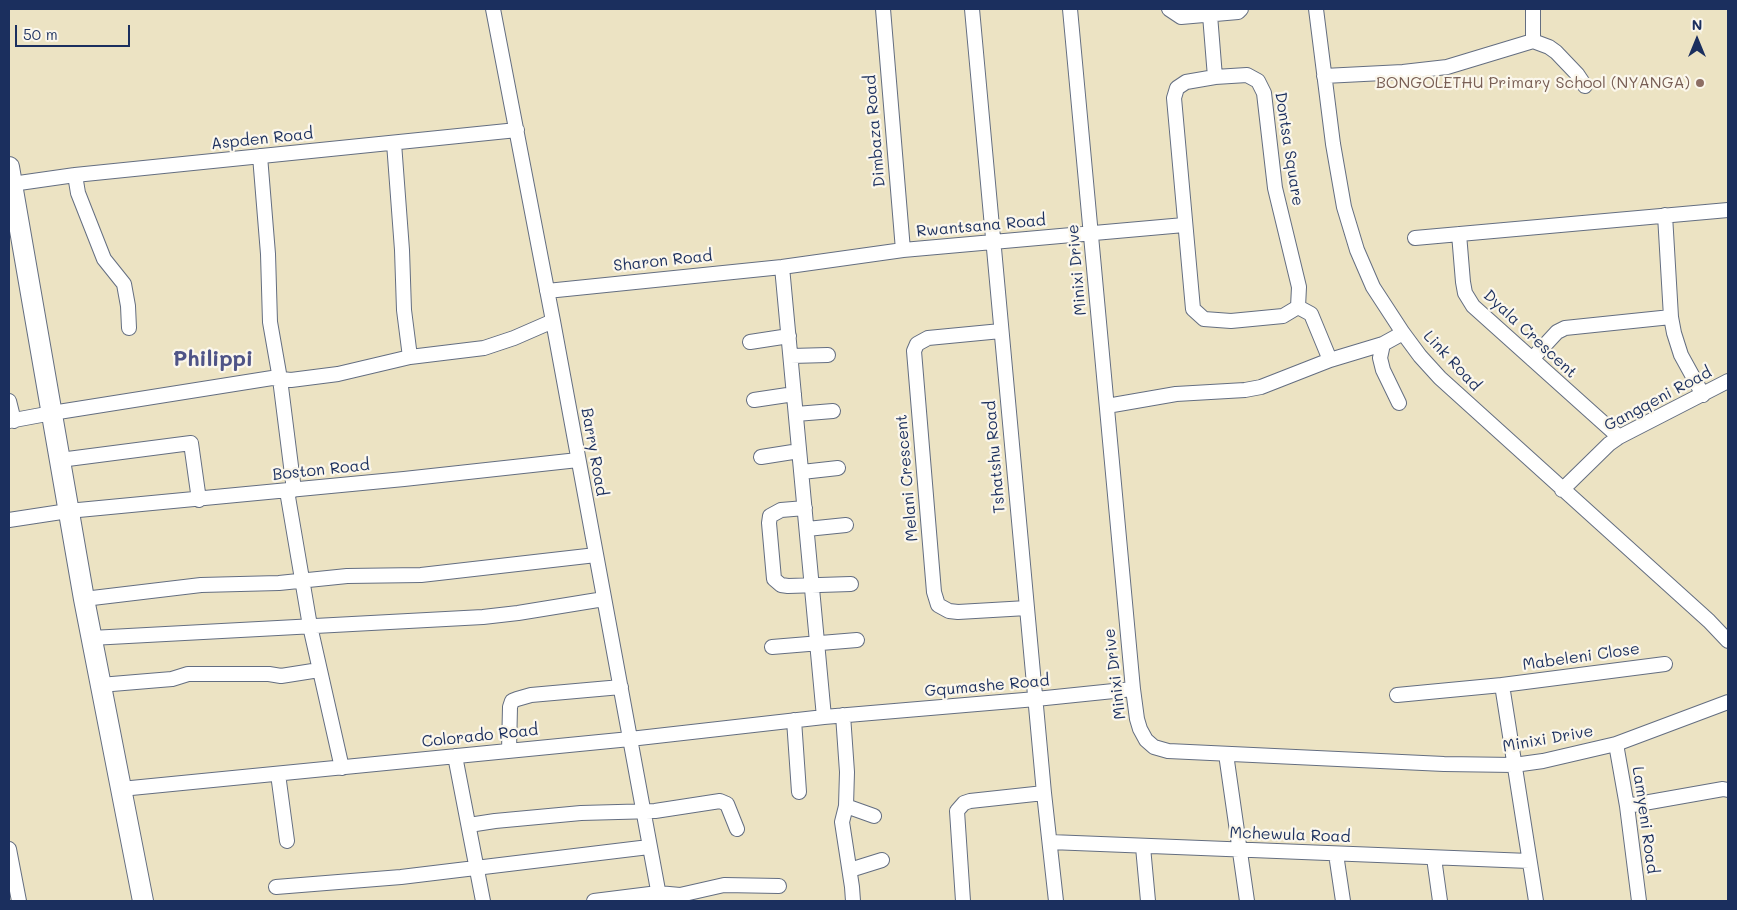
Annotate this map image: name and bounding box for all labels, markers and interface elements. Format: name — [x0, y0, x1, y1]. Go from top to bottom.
scale bar — [18, 15, 132, 47]
north arrow — [1672, 15, 1722, 65]
text: N — [1692, 15, 1702, 34]
text: 50 m — [23, 24, 58, 44]
place label: BONGOLETHU Primary School (NYANGA) — [1376, 73, 1690, 93]
street label: Dimbaza Road — [861, 74, 889, 188]
marker: BONGOLETHU Primary School (NYANGA) — [1694, 77, 1706, 89]
street label: Dontsa Square — [1271, 91, 1307, 207]
street label: Aspden Road — [210, 124, 314, 154]
street label: Rwantsana Road — [915, 211, 1047, 241]
street label: Minixi Drive — [1063, 223, 1091, 317]
street label: Sharon Road — [613, 246, 713, 276]
street label: Dyala Crescent — [1479, 286, 1581, 382]
street label: Link Road — [1419, 327, 1485, 395]
district label: Philippi — [173, 347, 253, 373]
street label: Gangqeni Road — [1601, 363, 1715, 435]
street label: Tshatshu Road — [981, 400, 1009, 514]
street label: Barry Road — [577, 406, 611, 498]
street label: Melani Crescent — [892, 413, 922, 543]
street label: Boston Road — [271, 455, 371, 485]
street label: Minixi Drive — [1100, 627, 1130, 721]
street label: Mabeleni Close — [1521, 639, 1641, 675]
street label: Gqumashe Road — [924, 671, 1050, 701]
street label: Colorado Road — [421, 720, 539, 752]
street label: Minixi Drive — [1501, 722, 1595, 756]
street label: Lamyeni Road — [1628, 765, 1662, 875]
street label: Mchewula Road — [1229, 823, 1351, 847]

